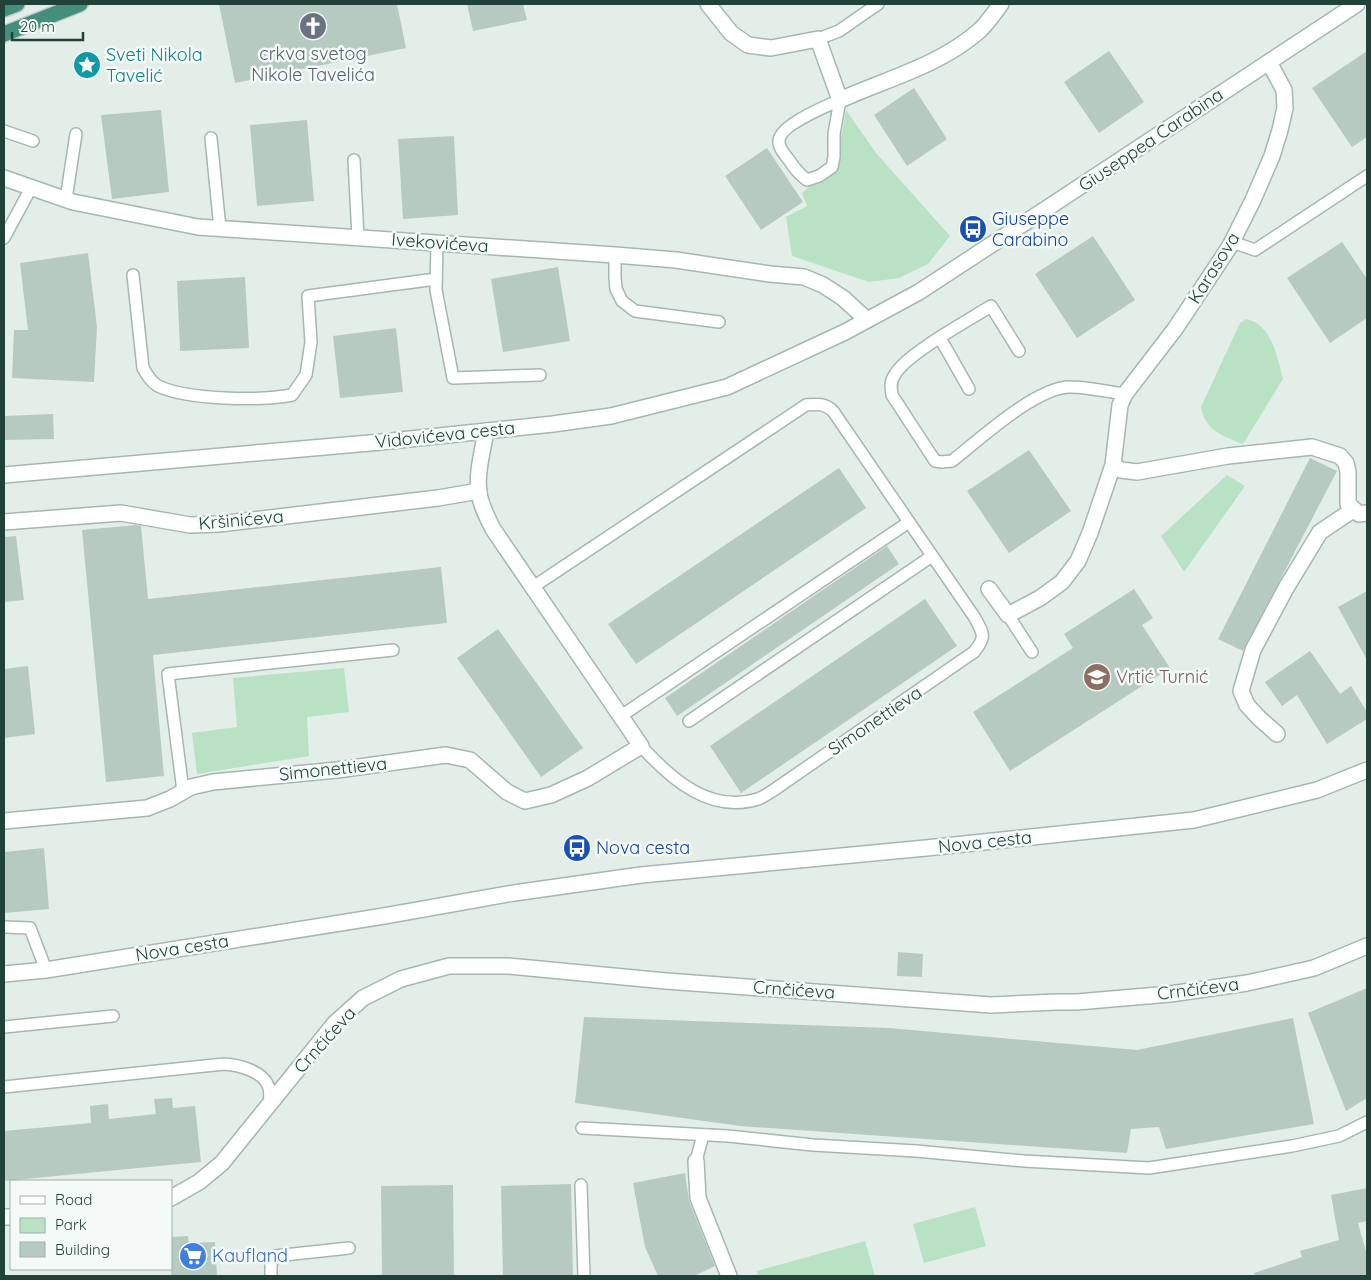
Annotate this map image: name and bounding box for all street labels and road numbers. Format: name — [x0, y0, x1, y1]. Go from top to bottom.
street label: Giuseppea Carabina — [1074, 83, 1227, 196]
street label: Ivekovićeva — [391, 228, 489, 257]
street label: Karasova — [1183, 228, 1245, 308]
street label: Vidovićeva cesta — [374, 416, 516, 453]
street label: Kršinićeva — [197, 504, 284, 535]
street label: Simonettieva — [823, 681, 926, 760]
street label: Simonettieva — [278, 751, 388, 786]
street label: Nova cesta — [937, 825, 1033, 858]
street label: Nova cesta — [134, 929, 230, 966]
street label: Crnčićeva — [1156, 972, 1240, 1005]
street label: Crnčićeva — [752, 975, 836, 1004]
street label: Crnčićeva — [289, 1001, 361, 1078]

